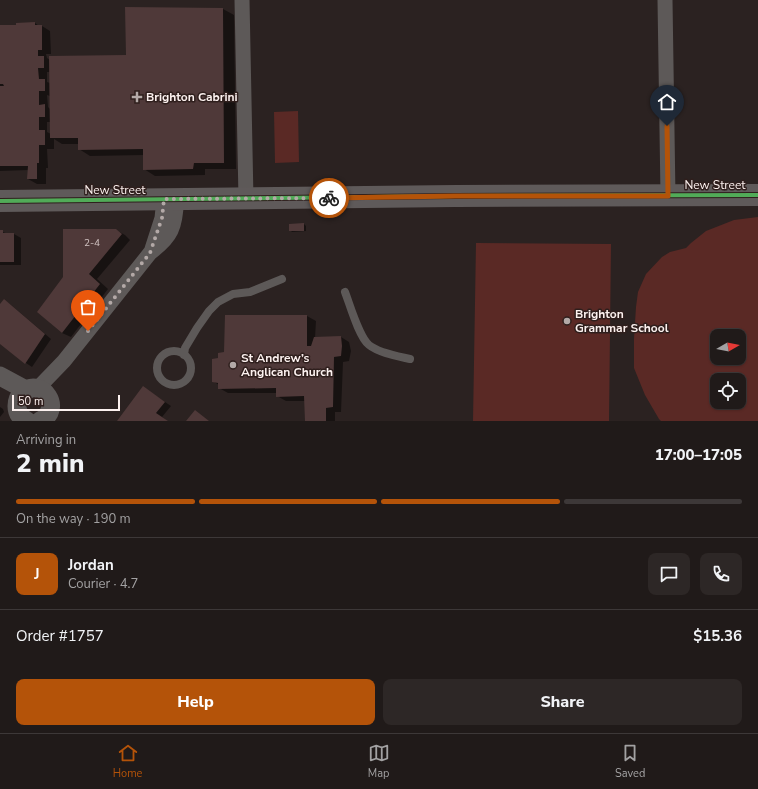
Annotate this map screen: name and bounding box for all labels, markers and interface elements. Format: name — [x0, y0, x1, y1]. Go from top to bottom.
pin — [650, 85, 684, 126]
place label: Brighton Cabrini — [146, 89, 238, 105]
marker: Brighton Cabrini — [131, 91, 143, 103]
icon: home — [656, 91, 678, 113]
street label: New Street — [684, 177, 746, 193]
courier — [309, 178, 349, 218]
street label: New Street — [84, 182, 146, 198]
icon: bike — [318, 187, 340, 209]
house number: 2-4 — [84, 236, 100, 250]
pin — [71, 290, 105, 331]
icon: bag — [77, 296, 99, 318]
place label: Brighton Grammar School — [575, 306, 669, 336]
marker: Brighton Grammar School — [562, 316, 572, 326]
north arrow — [710, 329, 746, 365]
map controls — [710, 329, 746, 409]
place label: St Andrew’s Anglican Church — [241, 350, 333, 380]
marker: St Andrew’s Anglican Church — [228, 360, 238, 370]
button: locate — [710, 373, 746, 409]
scale bar — [12, 393, 120, 412]
text: 50 m — [18, 394, 43, 409]
text: Arriving in — [16, 431, 76, 449]
text: 17:00–17:05 — [655, 445, 742, 465]
text: 2 min — [16, 446, 84, 481]
text: On the way · 190 m — [16, 510, 131, 528]
button: chat — [648, 553, 690, 595]
button: phone — [700, 553, 742, 595]
text: Jordan — [68, 555, 114, 575]
text: J — [34, 564, 40, 584]
text: Courier · 4.7 — [68, 575, 138, 593]
text: Order #1757 — [16, 626, 104, 646]
text: $15.36 — [693, 626, 742, 646]
button: Help — [16, 679, 375, 725]
button: Share — [383, 679, 742, 725]
tab: Home — [113, 742, 142, 781]
tab: Map — [368, 742, 390, 781]
tab: Saved — [615, 742, 645, 781]

